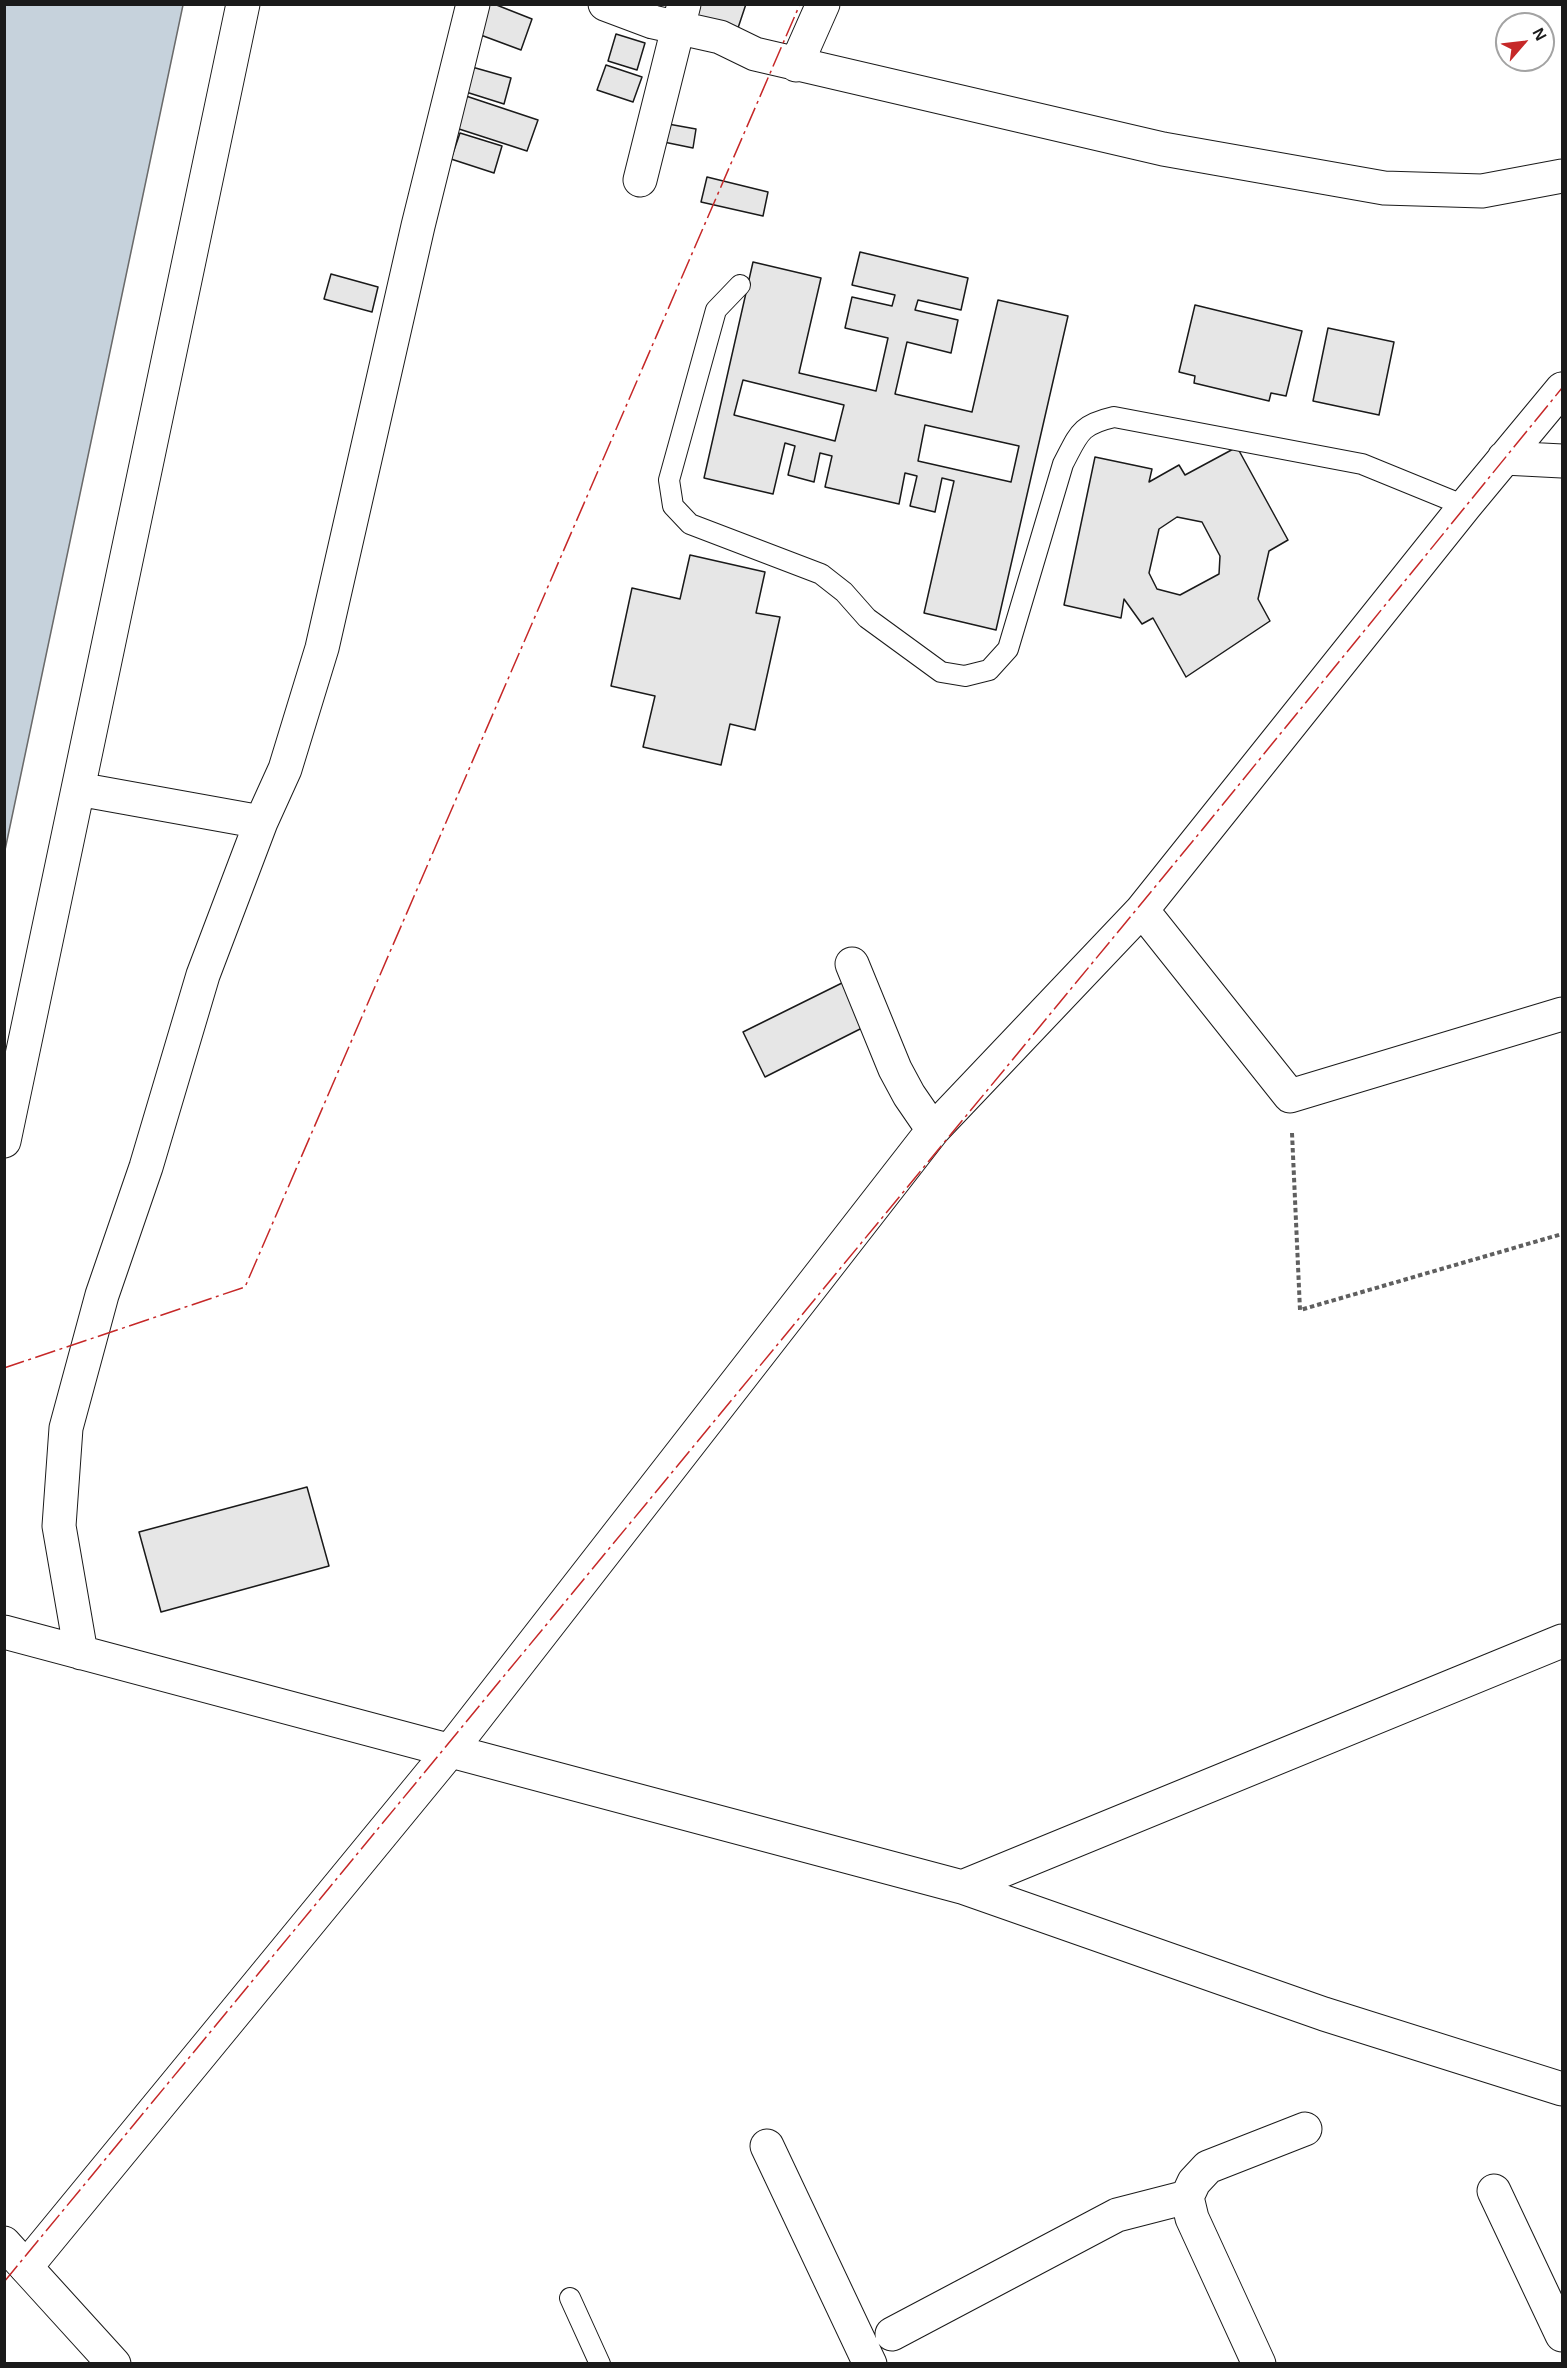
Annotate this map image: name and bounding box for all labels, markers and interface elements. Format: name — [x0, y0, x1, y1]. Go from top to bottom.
north arrow — [1495, 12, 1555, 72]
text: N — [1529, 25, 1550, 43]

